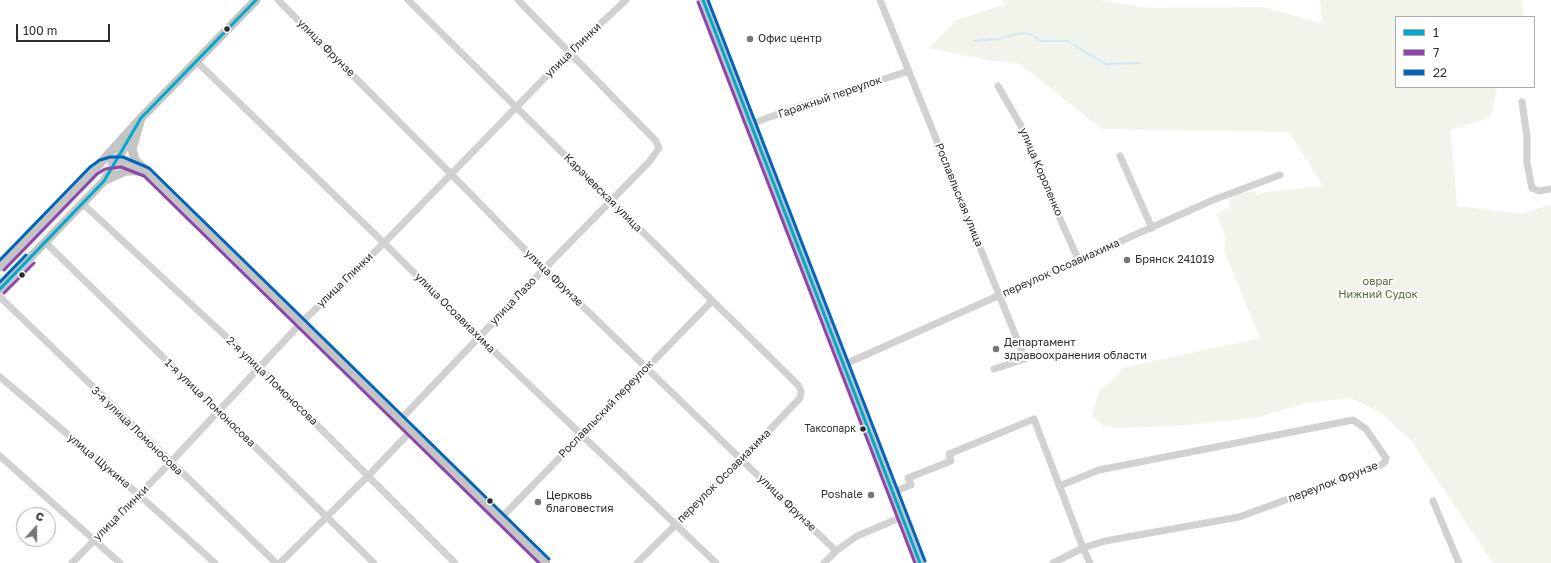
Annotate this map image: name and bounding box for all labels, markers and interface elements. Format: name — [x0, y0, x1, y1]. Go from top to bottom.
scale bar — [18, 16, 112, 42]
street label: улица Фрунзе — [294, 16, 358, 80]
legend — [1395, 16, 1535, 88]
street label: улица Глинки — [542, 20, 604, 80]
text: 100 m — [23, 23, 57, 38]
unlabelled marker — [222, 24, 232, 34]
text: 1 — [1433, 25, 1439, 40]
place label: Офис центр — [758, 32, 822, 46]
marker: Офис центр — [745, 34, 755, 44]
text: 7 — [1433, 45, 1439, 60]
text: 22 — [1433, 65, 1447, 80]
street label: Гаражный переулок — [777, 73, 883, 121]
street label: улица Короленко — [1016, 126, 1066, 218]
street label: Рославльская улица — [932, 141, 986, 249]
street label: Карачевская улица — [561, 151, 645, 235]
street label: переулок Осоавиахима — [1000, 236, 1122, 300]
street label: улица Фрунзе — [522, 247, 586, 309]
street label: улица Глинки — [314, 250, 376, 310]
place label: Брянск 241019 — [1135, 253, 1214, 267]
marker: Брянск 241019 — [1122, 255, 1132, 265]
unlabelled marker — [17, 270, 27, 280]
street label: улица Осоавиахима — [412, 270, 498, 356]
street label: улица Лазо — [487, 274, 539, 328]
park label: овраг Нижний Судок — [1338, 275, 1418, 301]
street label: 2-я улица Ломоносова — [224, 334, 320, 428]
place label: Департамент здравоохранения области — [1004, 336, 1147, 362]
marker: Департамент здравоохранения области — [991, 344, 1001, 354]
street label: 1-я улица Ломоносова — [162, 356, 258, 450]
street label: Рославльский переулок — [556, 357, 656, 461]
street label: 3-я улица Ломоносова — [89, 384, 185, 478]
place label: Таксопарк — [805, 423, 856, 435]
marker: Таксопарк — [858, 424, 868, 434]
street label: переулок Осоавиахима — [674, 426, 774, 526]
street label: улица Щукина — [65, 431, 133, 491]
street label: переулок Фрунзе — [1286, 459, 1380, 505]
street label: улица Фрунзе — [755, 472, 819, 534]
street label: улица Глинки — [91, 483, 151, 543]
place label: Poshale — [821, 488, 863, 502]
place label: Церковь благовестия — [546, 489, 614, 515]
marker: Poshale — [866, 490, 876, 500]
unlabelled marker — [485, 496, 495, 506]
marker: Церковь благовестия — [533, 497, 543, 507]
north arrow — [16, 507, 56, 547]
text: С — [34, 509, 46, 524]

